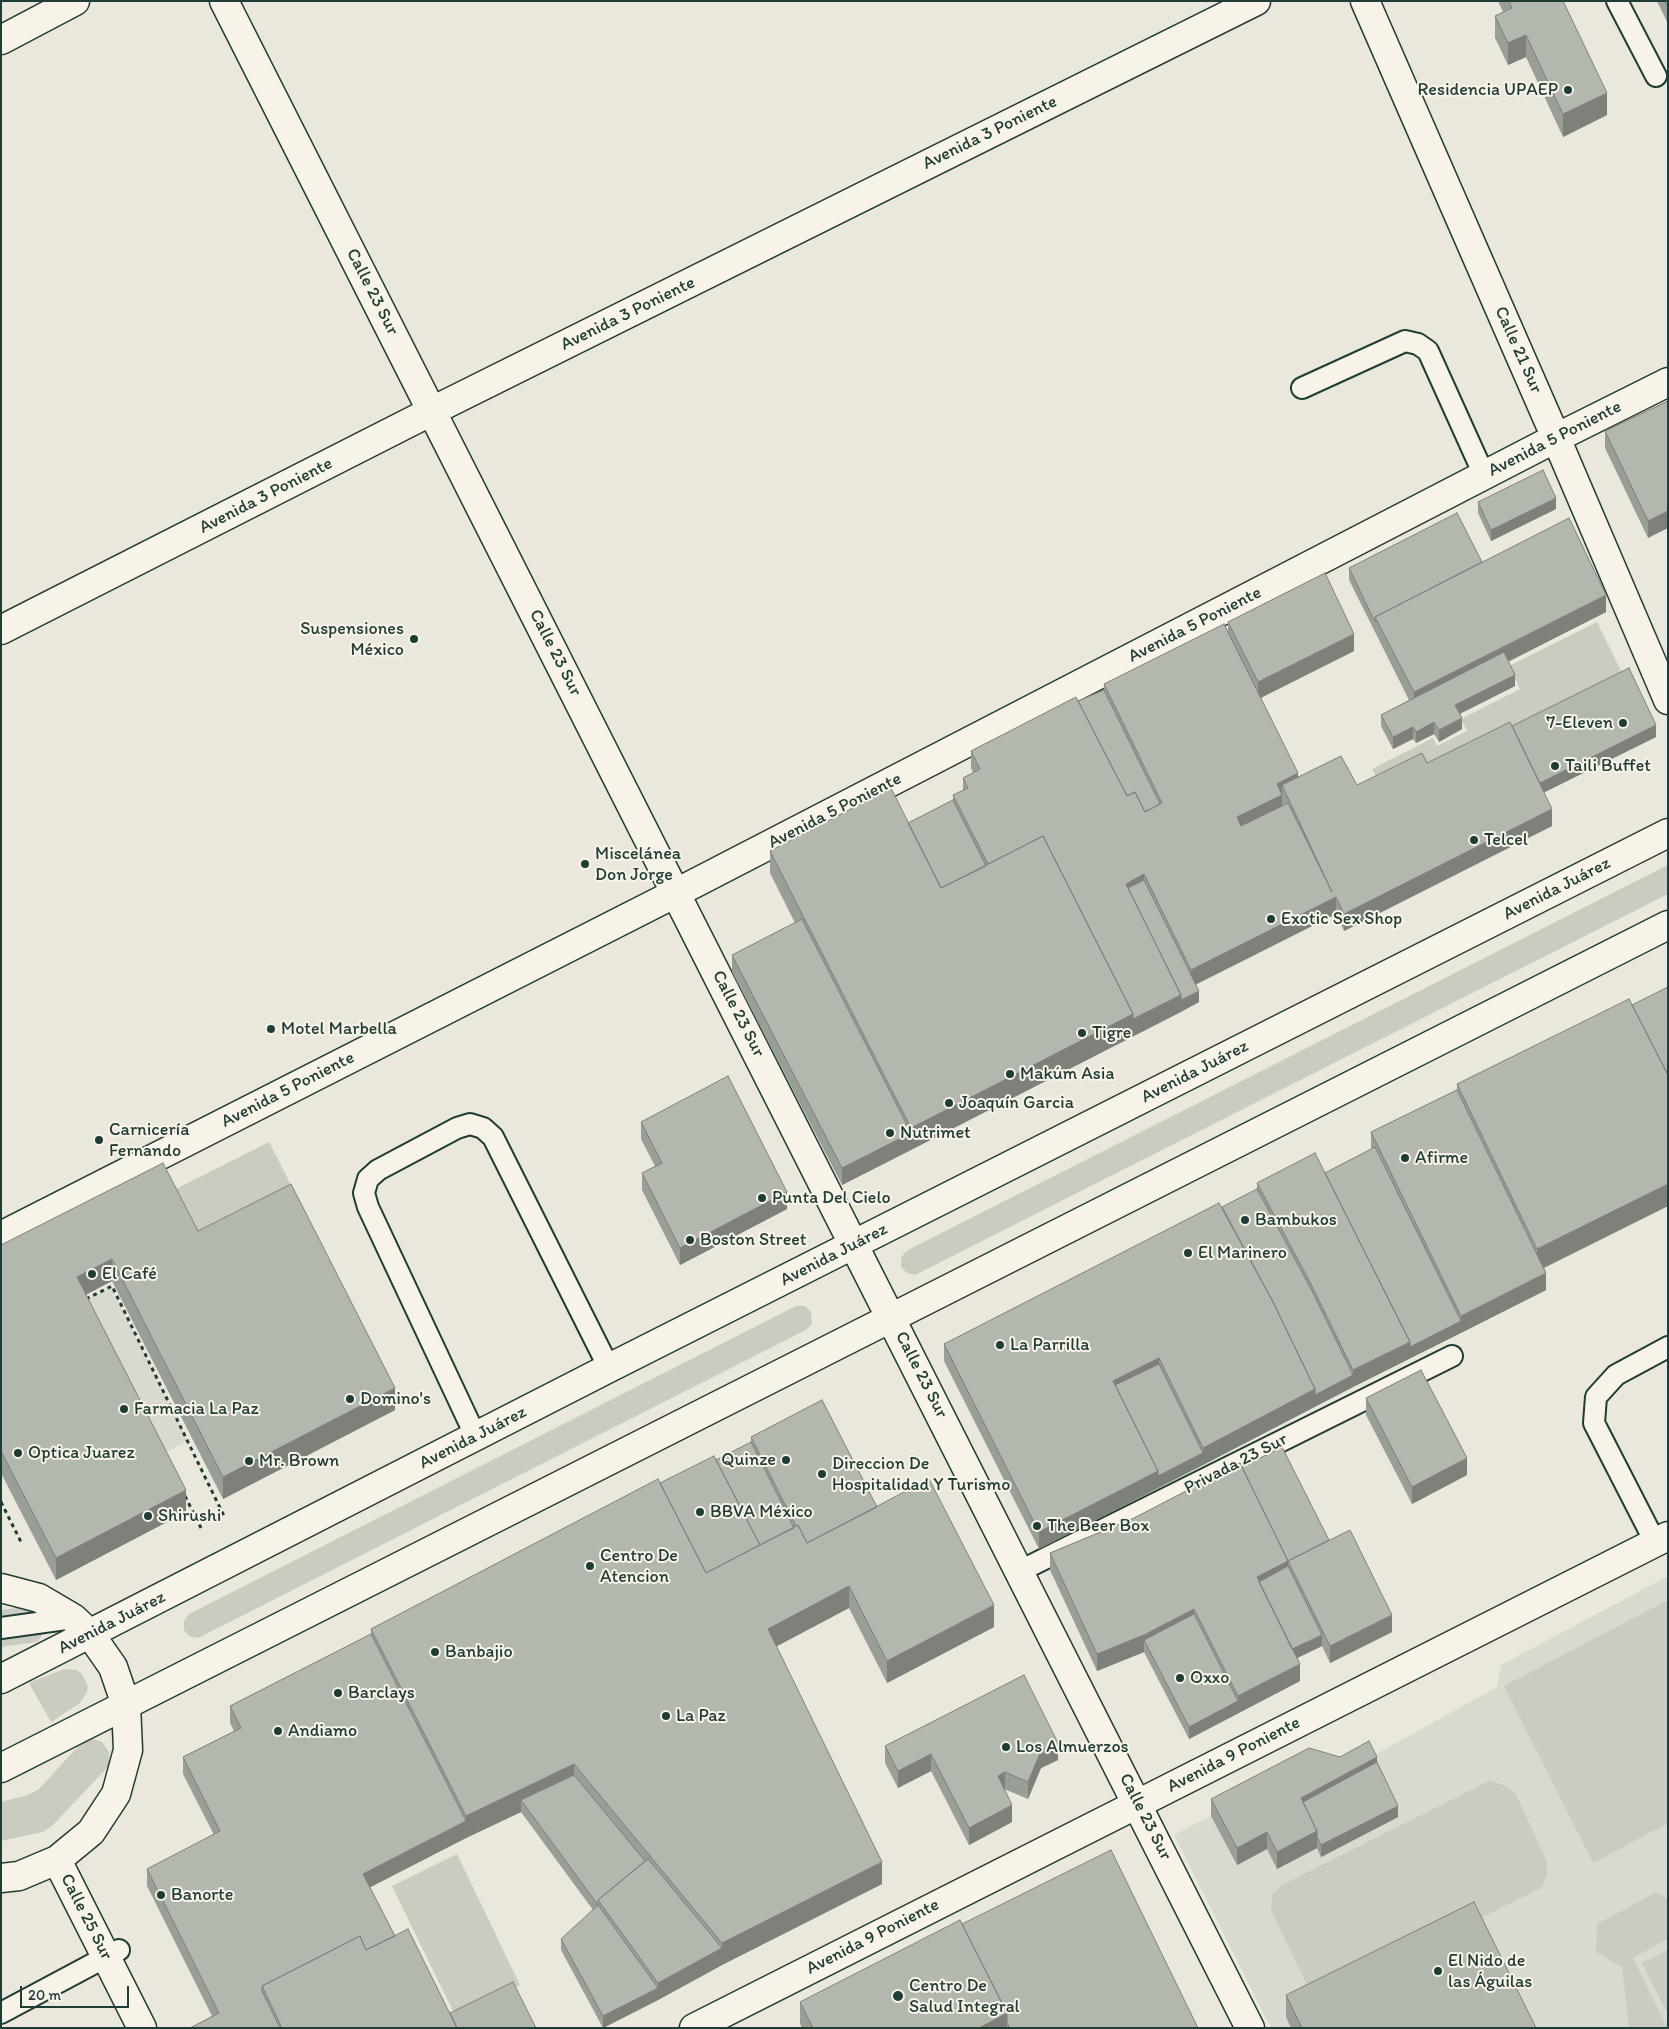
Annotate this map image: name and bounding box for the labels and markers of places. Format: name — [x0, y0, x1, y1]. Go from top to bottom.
place label: Residencia UPAEP — [1418, 79, 1558, 101]
marker: Residencia UPAEP — [1562, 84, 1574, 96]
place label: Suspensiones México — [300, 618, 404, 660]
marker: Suspensiones México — [408, 633, 420, 645]
place label: 7-Eleven — [1546, 712, 1613, 734]
marker: 7-Eleven — [1617, 717, 1629, 729]
place label: Taili Buffet — [1565, 755, 1651, 777]
marker: Taili Buffet — [1549, 760, 1561, 772]
place label: Telcel — [1484, 829, 1528, 851]
marker: Telcel — [1468, 834, 1480, 846]
place label: Miscelánea Don Jorge — [595, 843, 681, 886]
marker: Miscelánea Don Jorge — [579, 858, 591, 870]
place label: Exotic Sex Shop — [1281, 908, 1402, 930]
marker: Exotic Sex Shop — [1265, 913, 1277, 925]
place label: Motel Marbella — [281, 1018, 397, 1040]
place label: Tigre — [1092, 1022, 1131, 1044]
marker: Motel Marbella — [265, 1023, 277, 1035]
marker: Tigre — [1076, 1027, 1088, 1039]
place label: Makúm Asia — [1020, 1063, 1114, 1085]
marker: Makúm Asia — [1004, 1068, 1016, 1080]
place label: Joaquín Garcia — [959, 1092, 1074, 1114]
marker: Joaquín Garcia — [943, 1097, 955, 1109]
place label: Carnicería Fernando — [109, 1119, 190, 1162]
place label: Nutrimet — [900, 1122, 971, 1144]
marker: Nutrimet — [884, 1127, 896, 1139]
marker: Carnicería Fernando — [93, 1134, 105, 1146]
place label: Afirme — [1415, 1147, 1468, 1169]
marker: Afirme — [1399, 1152, 1411, 1164]
place label: Punta Del Cielo — [772, 1187, 891, 1209]
marker: Punta Del Cielo — [756, 1192, 768, 1204]
place label: Bambukos — [1255, 1209, 1337, 1231]
marker: Bambukos — [1239, 1214, 1251, 1226]
place label: Boston Street — [700, 1229, 807, 1251]
marker: Boston Street — [684, 1234, 696, 1246]
place label: El Marinero — [1198, 1242, 1287, 1264]
marker: El Marinero — [1182, 1247, 1194, 1259]
place label: El Café — [102, 1263, 157, 1285]
marker: El Café — [86, 1268, 98, 1280]
place label: La Parrilla — [1010, 1334, 1090, 1356]
marker: La Parrilla — [994, 1339, 1006, 1351]
place label: Domino's — [360, 1388, 431, 1410]
marker: Domino's — [344, 1393, 356, 1405]
place label: Farmacia La Paz — [134, 1398, 259, 1420]
marker: Farmacia La Paz — [118, 1403, 130, 1415]
place label: Optica Juarez — [28, 1442, 135, 1464]
marker: Optica Juarez — [12, 1447, 24, 1459]
place label: Quinze — [721, 1449, 776, 1471]
place label: Mr. Brown — [259, 1450, 339, 1472]
place label: Direccion De Hospitalidad Y Turismo — [832, 1453, 1010, 1496]
marker: Quinze — [780, 1454, 792, 1466]
marker: Mr. Brown — [243, 1455, 255, 1467]
marker: Direccion De Hospitalidad Y Turismo — [816, 1468, 828, 1480]
place label: BBVA México — [710, 1501, 813, 1523]
place label: Shirushi — [158, 1505, 221, 1527]
marker: BBVA México — [694, 1506, 706, 1518]
marker: Shirushi — [142, 1510, 154, 1522]
place label: The Beer Box — [1047, 1515, 1149, 1537]
marker: The Beer Box — [1031, 1520, 1043, 1532]
place label: Centro De Atencion — [600, 1545, 678, 1588]
marker: Centro De Atencion — [584, 1560, 596, 1572]
place label: Banbajio — [445, 1641, 513, 1663]
marker: Banbajio — [429, 1646, 441, 1658]
place label: Oxxo — [1190, 1667, 1230, 1689]
marker: Oxxo — [1174, 1672, 1186, 1684]
place label: Barclays — [348, 1682, 415, 1704]
marker: Barclays — [332, 1687, 344, 1699]
place label: La Paz — [676, 1705, 726, 1727]
marker: La Paz — [660, 1710, 672, 1722]
place label: Andiamo — [288, 1720, 357, 1742]
marker: Andiamo — [272, 1725, 284, 1737]
place label: Los Almuerzos — [1016, 1736, 1129, 1758]
marker: Los Almuerzos — [1000, 1741, 1012, 1753]
place label: Banorte — [171, 1884, 234, 1906]
marker: Banorte — [155, 1889, 167, 1901]
place label: El Nido de las Águilas — [1448, 1950, 1532, 1992]
marker: El Nido de las Águilas — [1432, 1965, 1444, 1977]
place label: Centro De Salud Integral — [909, 1975, 1020, 2018]
marker: Centro De Salud Integral — [891, 1989, 905, 2003]

